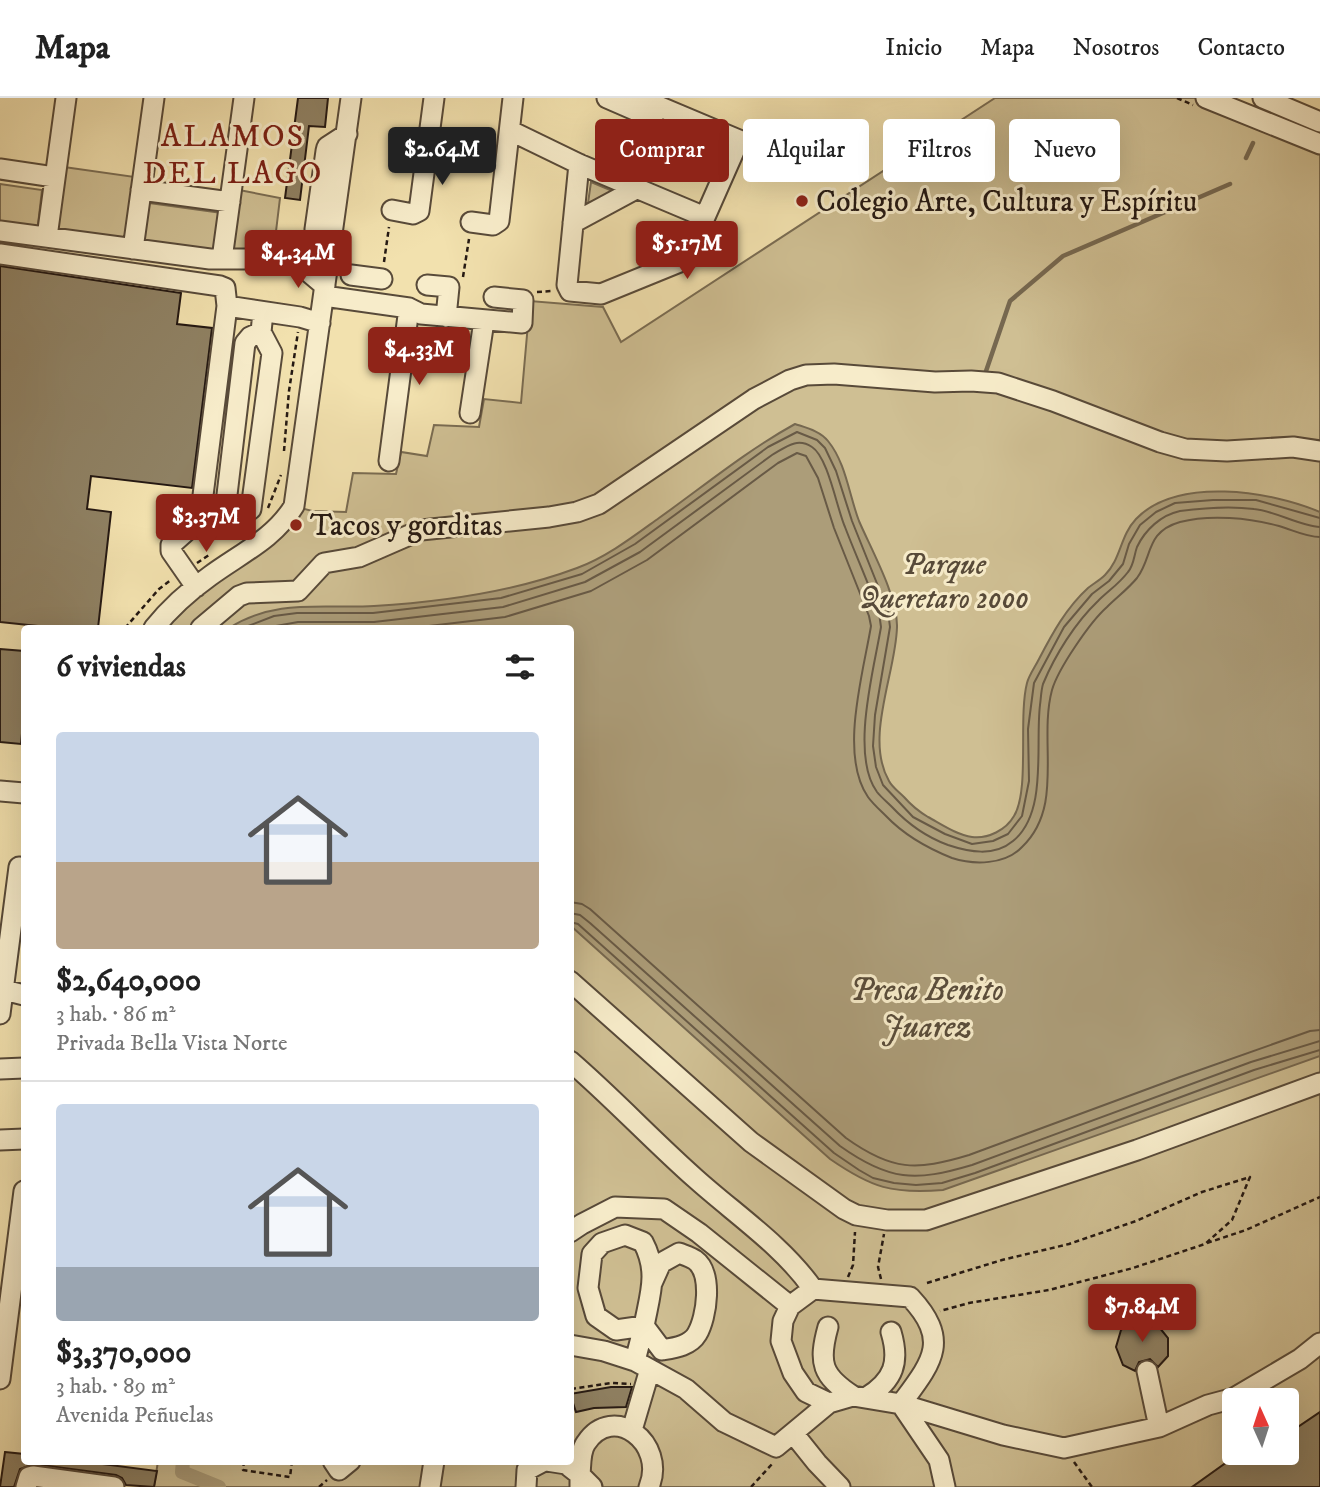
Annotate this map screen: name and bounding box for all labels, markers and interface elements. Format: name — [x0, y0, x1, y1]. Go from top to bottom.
text: Mapa — [35, 28, 110, 69]
text: Inicio — [885, 33, 942, 63]
text: Mapa — [980, 33, 1035, 63]
text: Nosotros — [1073, 33, 1159, 63]
text: Contacto — [1197, 33, 1285, 63]
district label: ALAMOS DEL LAGO — [143, 117, 323, 194]
chip: Comprar — [595, 119, 729, 182]
chip: Alquilar — [743, 119, 869, 182]
chip: Filtros — [883, 119, 995, 182]
chip: Nuevo — [1009, 119, 1120, 182]
pin: $2.64M — [385, 127, 499, 187]
text: $2.64M — [404, 135, 480, 164]
place label: Colegio Arte, Cultura y Espíritu — [816, 184, 1197, 221]
marker: Colegio Arte, Cultura y Espíritu — [794, 193, 810, 209]
pin: $5.17M — [630, 222, 744, 281]
text: $5.17M — [652, 229, 722, 258]
pin: $4.34M — [241, 230, 355, 290]
text: $4.34M — [261, 238, 335, 267]
pin: $4.33M — [362, 328, 476, 387]
text: $4.33M — [384, 335, 454, 364]
pin: $3.37M — [149, 494, 263, 554]
text: $3.37M — [172, 502, 240, 531]
place label: Tacos y gorditas — [310, 508, 503, 545]
marker: Tacos y gorditas — [288, 517, 304, 533]
park label: Parque Queretaro 2000 — [859, 547, 1029, 618]
icon: filters — [501, 648, 539, 686]
text: 6 viviendas — [56, 649, 186, 686]
icon: home — [235, 777, 361, 903]
text: $2,640,000 — [56, 963, 201, 1000]
water label: Presa Benito Juarez — [850, 971, 1004, 1048]
text: 3 hab. · 86 m² — [56, 1000, 175, 1029]
text: Privada Bella Vista Norte — [56, 1029, 288, 1058]
icon: home — [235, 1149, 361, 1275]
pin: $7.84M — [1085, 1284, 1199, 1344]
text: $7.84M — [1104, 1292, 1180, 1321]
text: $3,370,000 — [56, 1335, 191, 1372]
text: 3 hab. · 89 m² — [56, 1372, 175, 1401]
north arrow — [1222, 1388, 1298, 1465]
map controls — [1222, 1388, 1299, 1465]
text: Avenida Peñuelas — [56, 1401, 213, 1430]

